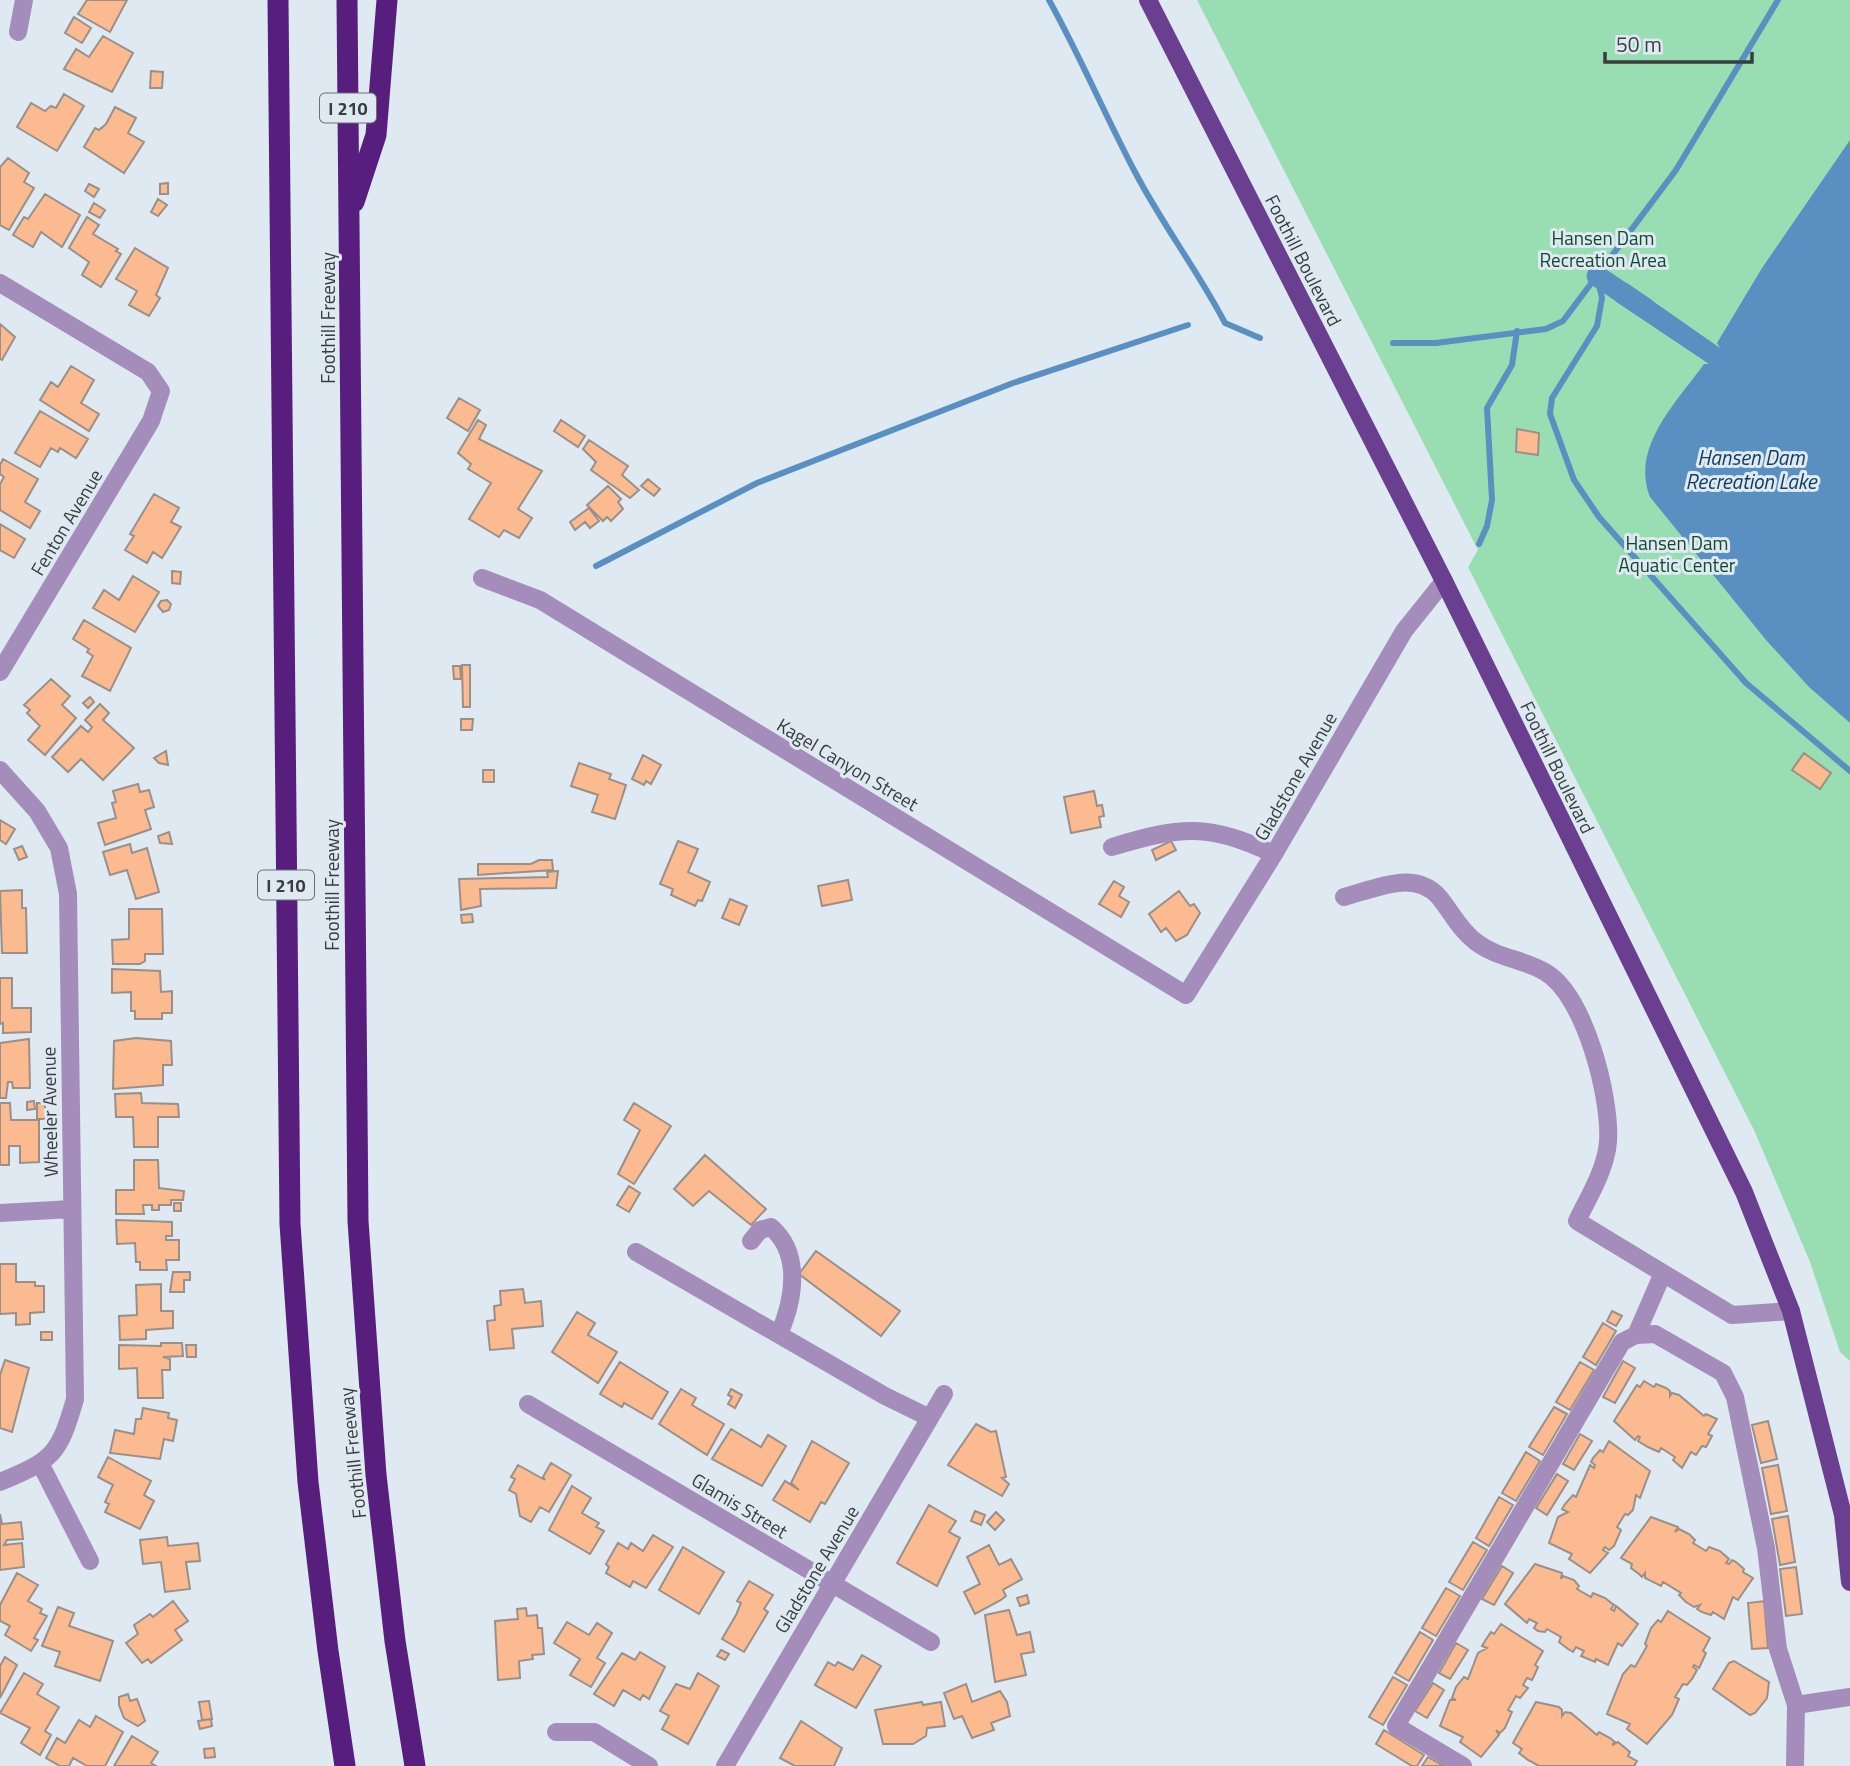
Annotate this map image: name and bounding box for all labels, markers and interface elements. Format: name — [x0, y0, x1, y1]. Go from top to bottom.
scale bar — [1605, 21, 1752, 65]
text: 50 m — [1616, 28, 1662, 60]
road number: I 210 — [320, 94, 376, 122]
street label: Foothill Boulevard — [1258, 189, 1350, 331]
park label: Hansen Dam Recreation Area — [1540, 223, 1667, 274]
street label: Foothill Freeway — [313, 252, 342, 384]
water label: Hansen Dam Recreation Lake — [1685, 441, 1818, 497]
street label: Fenton Avenue — [23, 463, 109, 581]
park label: Hansen Dam Aquatic Center — [1619, 528, 1736, 579]
street label: Foothill Boulevard — [1513, 696, 1603, 838]
street label: Gladstone Avenue — [1246, 706, 1344, 846]
street label: Kagel Canyon Street — [772, 710, 925, 818]
street label: Foothill Freeway — [317, 819, 346, 951]
road number: I 210 — [258, 870, 314, 900]
street label: Wheeler Avenue — [33, 1047, 65, 1177]
street label: Foothill Freeway — [331, 1386, 373, 1520]
street label: Glamis Street — [686, 1465, 794, 1545]
street label: Gladstone Avenue — [766, 1500, 866, 1638]

